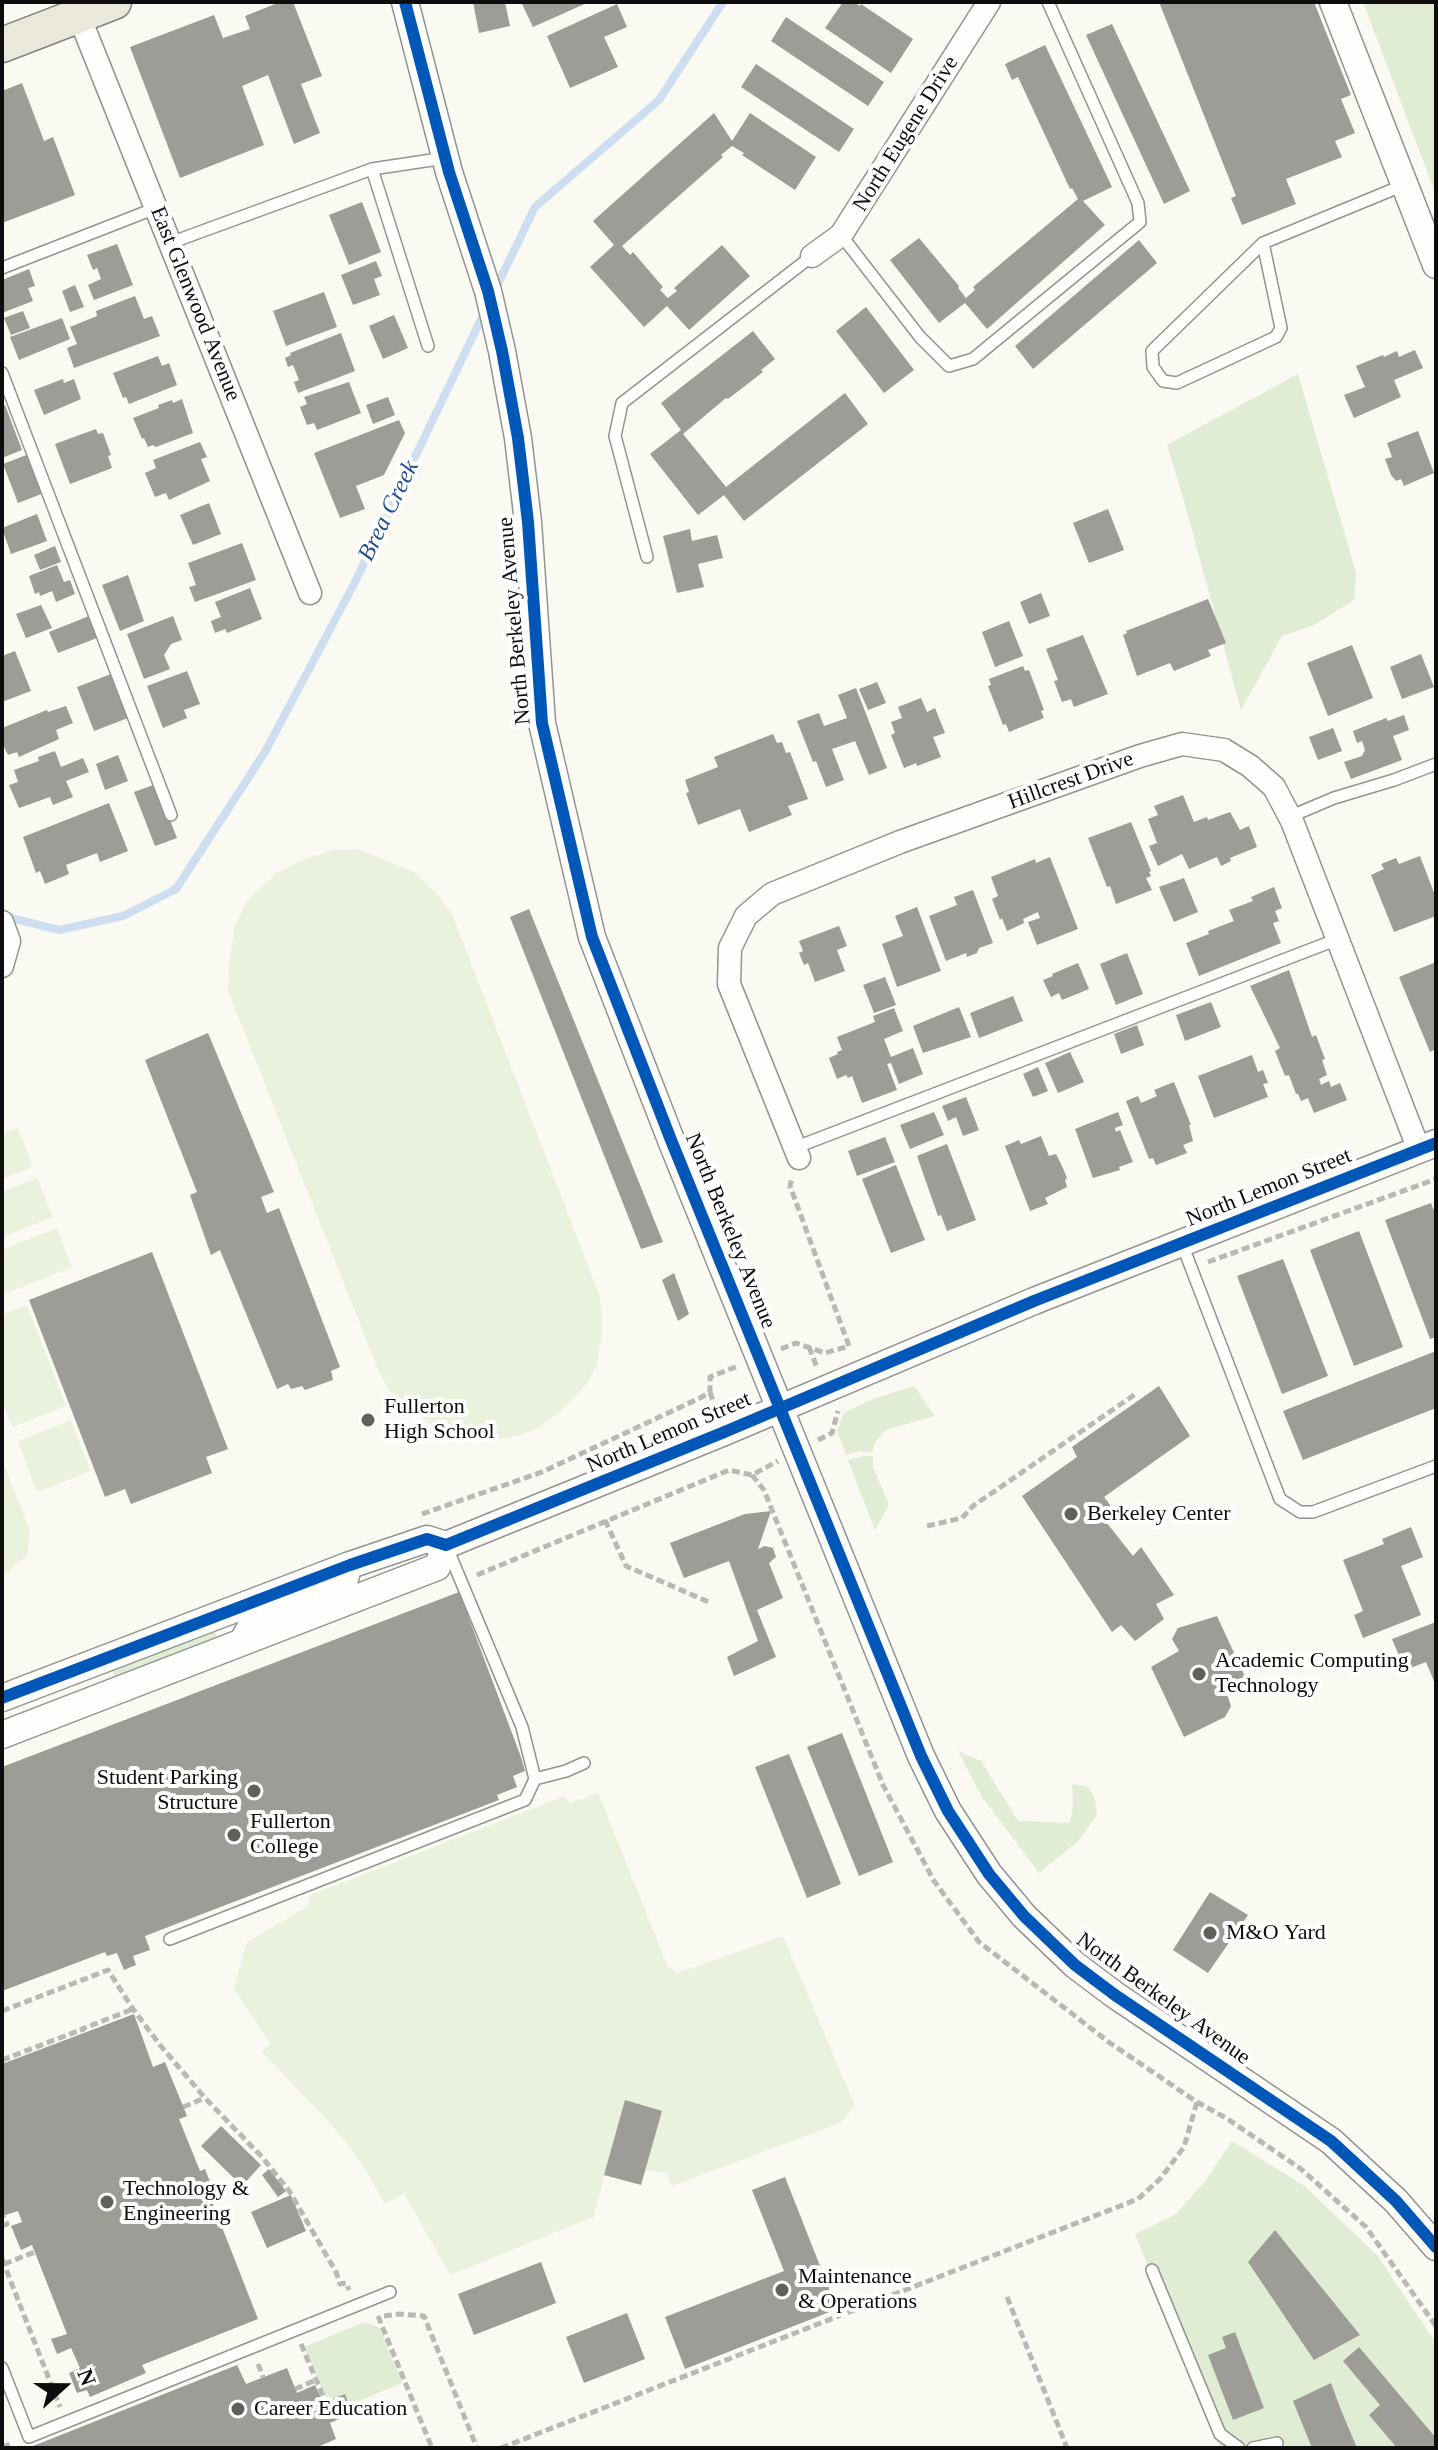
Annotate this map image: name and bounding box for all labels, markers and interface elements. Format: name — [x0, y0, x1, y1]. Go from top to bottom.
street label: North Eugene Drive — [848, 51, 964, 217]
street label: East Glenwood Avenue — [144, 203, 246, 405]
water label: Brea Creek — [352, 456, 426, 566]
street label: North Berkeley Avenue — [493, 516, 537, 726]
street label: Hillcrest Drive — [1005, 746, 1137, 816]
street label: North Berkeley Avenue — [679, 1129, 781, 1333]
street label: North Lemon Street — [1182, 1143, 1356, 1233]
street label: North Lemon Street — [583, 1386, 755, 1480]
place label: Fullerton High School — [384, 1394, 495, 1446]
marker: Fullerton High School — [359, 1411, 377, 1429]
place label: Berkeley Center — [1087, 1501, 1231, 1527]
marker: Berkeley Center — [1062, 1505, 1080, 1523]
place label: Academic Computing Technology — [1215, 1648, 1409, 1700]
marker: Academic Computing Technology — [1190, 1665, 1208, 1683]
place label: Student Parking Structure — [97, 1765, 238, 1816]
marker: Student Parking Structure — [245, 1782, 263, 1800]
place label: Fullerton College — [250, 1809, 331, 1860]
marker: Fullerton College — [225, 1826, 243, 1844]
place label: M&O Yard — [1226, 1920, 1326, 1946]
marker: M&O Yard — [1201, 1924, 1219, 1942]
street label: North Berkeley Avenue — [1071, 1927, 1255, 2071]
place label: Technology & Engineering — [123, 2176, 249, 2228]
marker: Technology & Engineering — [98, 2193, 116, 2211]
place label: Maintenance & Operations — [798, 2264, 917, 2316]
marker: Maintenance & Operations — [773, 2281, 791, 2299]
north arrow — [24, 2346, 104, 2426]
text: N — [72, 2365, 101, 2389]
place label: Career Education — [254, 2396, 407, 2422]
marker: Career Education — [229, 2400, 247, 2418]

